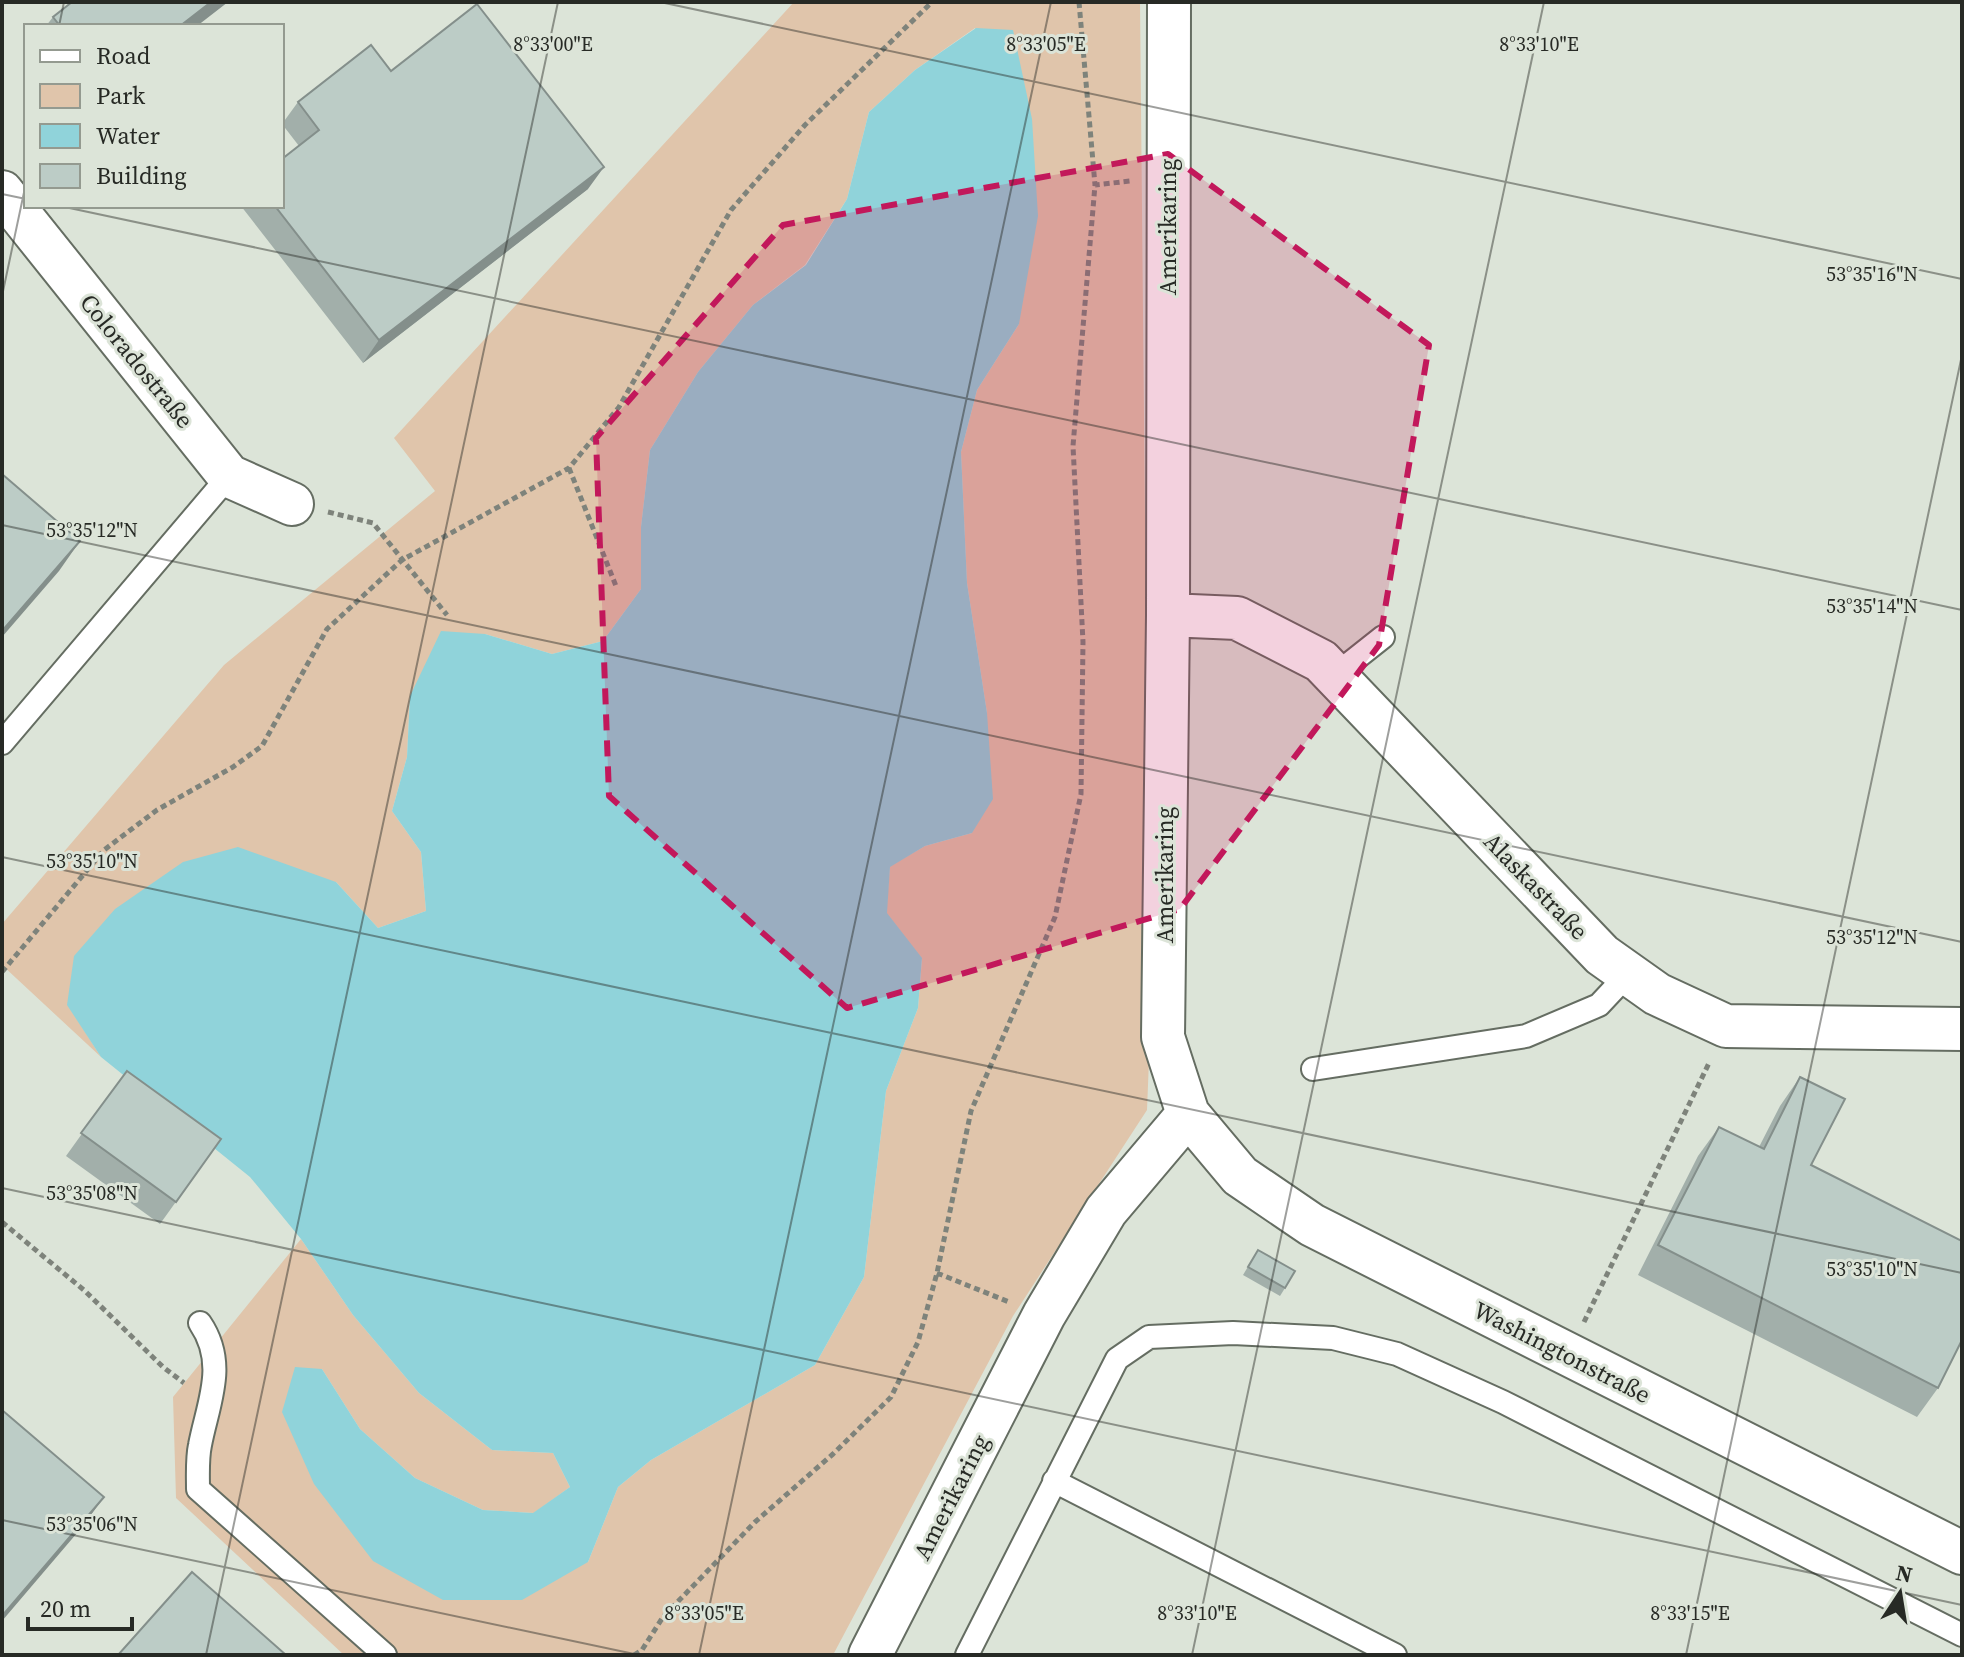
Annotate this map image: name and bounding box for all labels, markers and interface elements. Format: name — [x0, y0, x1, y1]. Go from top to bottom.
legend — [24, 24, 284, 208]
text: 8°33'00"E — [513, 30, 593, 58]
text: 8°33'05"E — [1006, 30, 1086, 58]
text: 8°33'10"E — [1499, 30, 1579, 58]
text: Road — [96, 39, 151, 72]
text: Park — [96, 79, 146, 112]
text: Water — [96, 119, 160, 152]
text: Building — [96, 159, 187, 192]
street label: Amerikaring — [1151, 159, 1184, 295]
text: 53°35'16"N — [1826, 260, 1918, 288]
street label: Coloradostraße — [73, 287, 201, 435]
text: 53°35'12"N — [46, 516, 138, 544]
text: 53°35'14"N — [1826, 592, 1918, 620]
street label: Amerikaring — [1148, 807, 1181, 943]
street label: Alaskastraße — [1476, 825, 1596, 947]
text: 53°35'10"N — [46, 847, 138, 875]
text: 53°35'12"N — [1826, 923, 1918, 951]
text: 53°35'08"N — [46, 1179, 138, 1207]
text: 53°35'10"N — [1826, 1255, 1918, 1283]
street label: Washingtonstraße — [1468, 1293, 1656, 1411]
street label: Amerikaring — [905, 1429, 997, 1565]
text: 53°35'06"N — [46, 1510, 138, 1538]
north arrow — [1860, 1553, 1940, 1633]
text: N — [1893, 1557, 1915, 1590]
scale bar — [28, 1581, 132, 1631]
text: 20 m — [40, 1592, 91, 1625]
text: 8°33'05"E — [664, 1599, 744, 1627]
text: 8°33'10"E — [1157, 1599, 1237, 1627]
text: 8°33'15"E — [1650, 1599, 1730, 1627]

